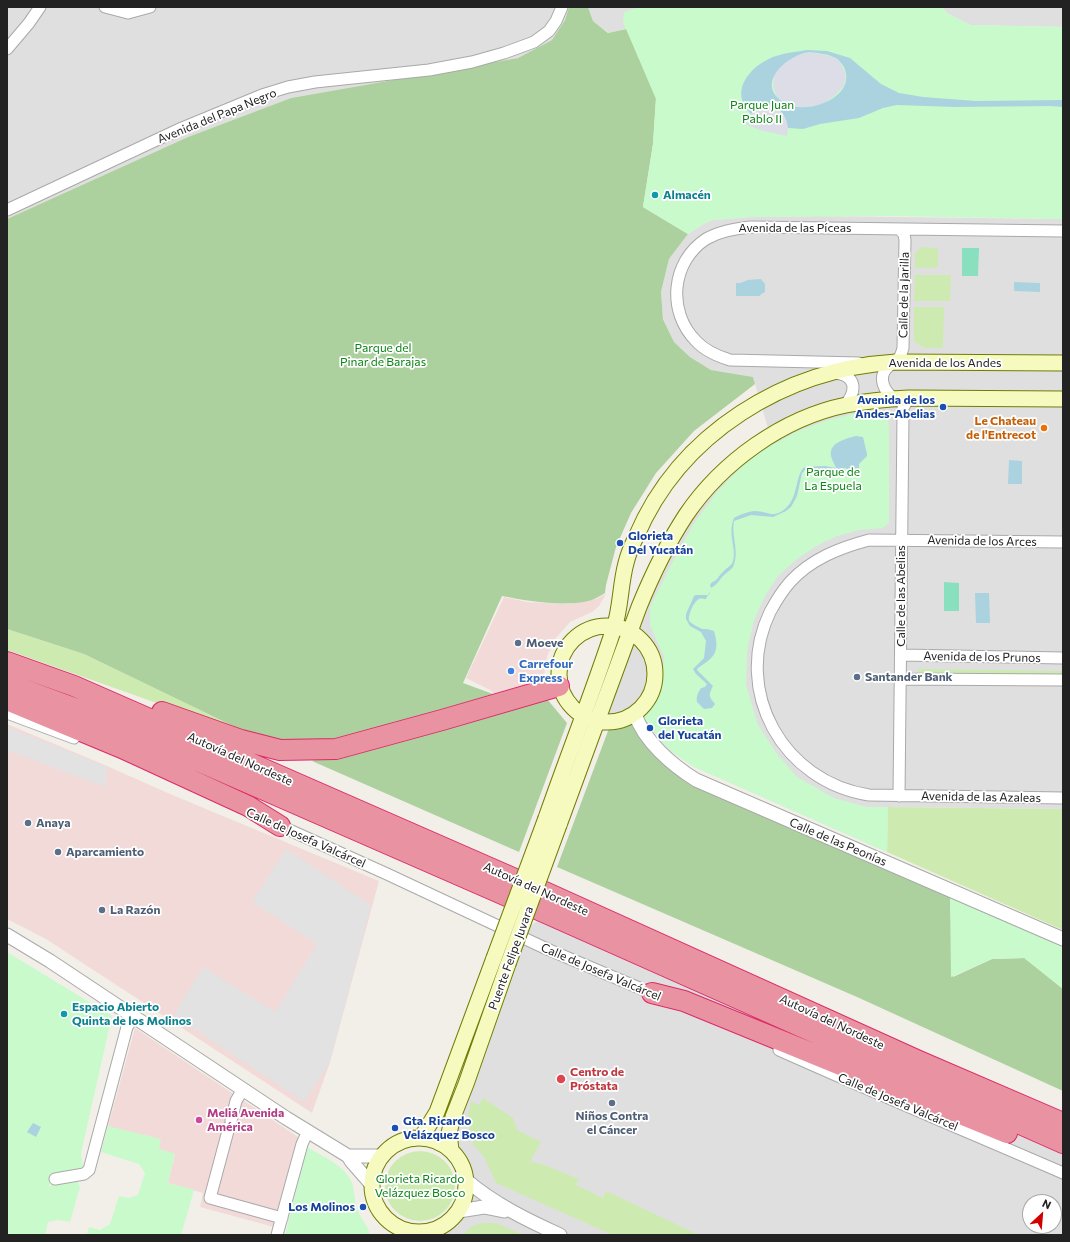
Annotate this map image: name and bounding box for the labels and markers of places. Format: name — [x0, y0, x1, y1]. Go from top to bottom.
place label: Almacén — [663, 188, 711, 202]
marker: Almacén — [650, 190, 660, 200]
place label: Avenida de los Andes-Abelias — [855, 393, 935, 421]
marker: Avenida de los Andes-Abelias — [938, 402, 948, 412]
place label: Le Chateau de l'Entrecot — [966, 414, 1036, 442]
marker: Le Chateau de l'Entrecot — [1039, 423, 1049, 433]
place label: Glorieta Del Yucatán — [628, 529, 693, 557]
marker: Glorieta Del Yucatán — [615, 538, 625, 548]
place label: Moeve — [526, 636, 563, 650]
marker: Moeve — [513, 638, 523, 648]
place label: Carrefour Express — [519, 657, 573, 685]
marker: Carrefour Express — [506, 666, 516, 676]
place label: Santander Bank — [865, 670, 952, 684]
marker: Santander Bank — [852, 672, 862, 682]
place label: Glorieta del Yucatán — [658, 714, 722, 742]
marker: Glorieta del Yucatán — [645, 723, 655, 733]
place label: Anaya — [36, 816, 71, 830]
marker: Anaya — [23, 818, 33, 828]
place label: Aparcamiento — [66, 845, 144, 859]
marker: Aparcamiento — [53, 847, 63, 857]
place label: La Razón — [110, 903, 160, 917]
marker: La Razón — [97, 905, 107, 915]
place label: Espacio Abierto Quinta de los Molinos — [72, 1000, 191, 1028]
marker: Espacio Abierto Quinta de los Molinos — [59, 1009, 69, 1019]
place label: Centro de Próstata — [570, 1065, 624, 1093]
marker: Centro de Próstata — [555, 1073, 567, 1085]
marker: Niños Contra el Cáncer — [607, 1098, 617, 1108]
place label: Meliá Avenida América — [207, 1106, 284, 1134]
place label: Niños Contra el Cáncer — [576, 1109, 648, 1137]
place label: Gta. Ricardo Velázquez Bosco — [403, 1114, 495, 1142]
marker: Meliá Avenida América — [194, 1115, 204, 1125]
marker: Gta. Ricardo Velázquez Bosco — [390, 1123, 400, 1133]
place label: Los Molinos — [288, 1200, 355, 1214]
marker: Los Molinos — [358, 1202, 368, 1212]

